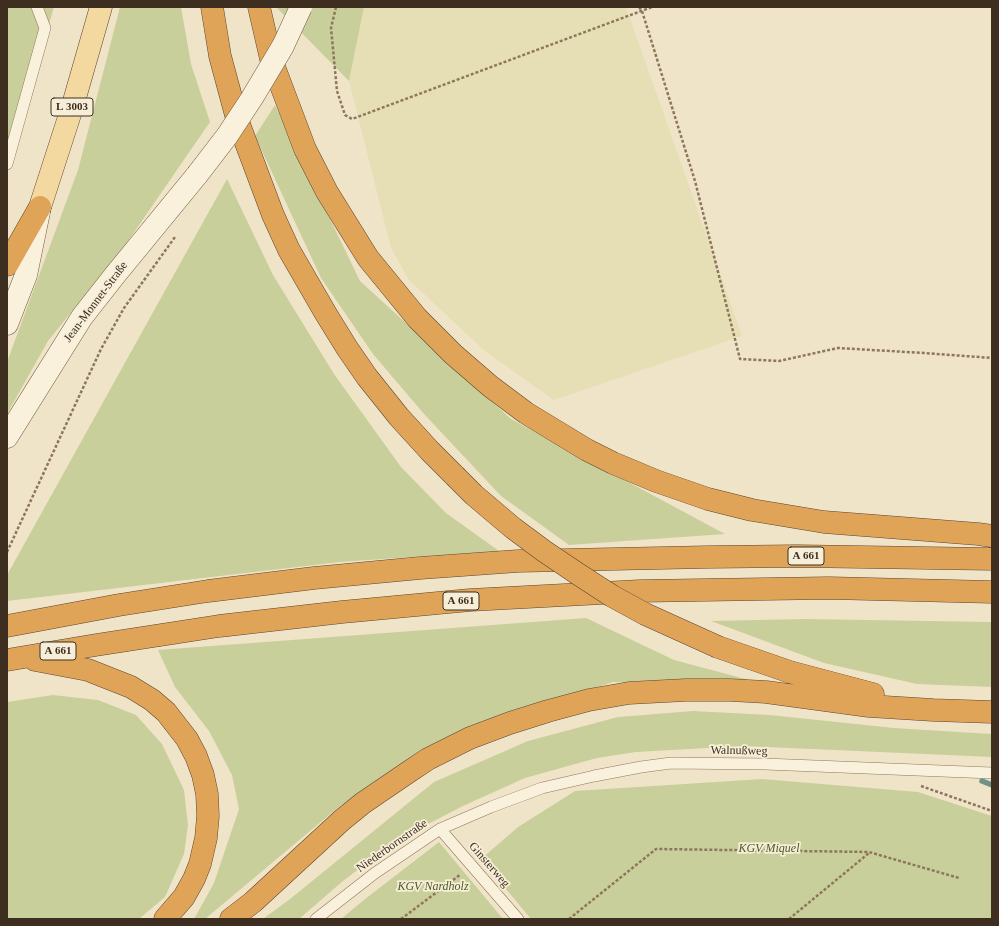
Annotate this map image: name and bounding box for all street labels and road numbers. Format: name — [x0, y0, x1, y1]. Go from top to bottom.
road number: L 3003 — [51, 98, 93, 116]
street label: Jean-Monnet-Straße — [61, 259, 131, 345]
road number: A 661 — [788, 547, 824, 565]
road number: A 661 — [443, 592, 479, 610]
road number: A 661 — [40, 642, 76, 660]
street label: Walnußweg — [710, 743, 768, 759]
street label: Niederbornstraße — [354, 816, 430, 876]
street label: Ginsterweg — [465, 839, 513, 891]

